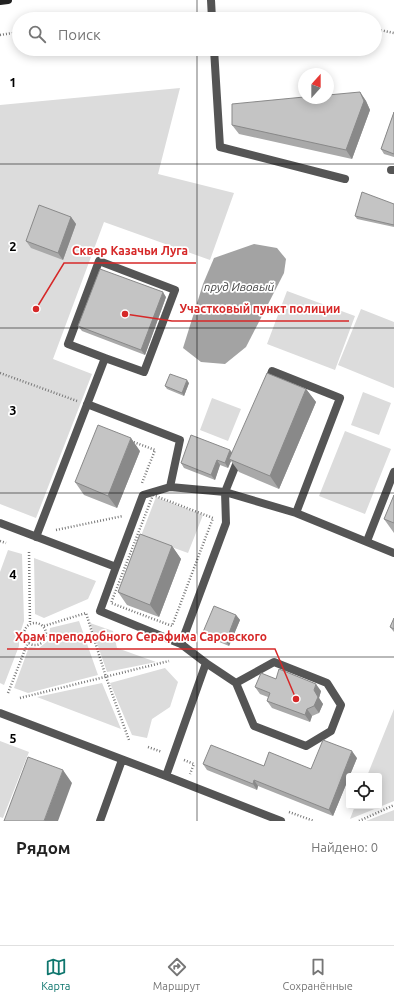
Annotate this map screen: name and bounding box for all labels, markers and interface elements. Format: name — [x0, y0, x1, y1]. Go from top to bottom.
search box — [12, 12, 382, 56]
icon: search — [26, 23, 48, 45]
text: Поиск — [58, 26, 101, 43]
north arrow — [298, 68, 334, 104]
text: 1 — [9, 75, 17, 89]
text: 2 — [9, 239, 17, 253]
callout: Сквер Казачьи Луга — [64, 239, 196, 263]
text: Сквер Казачьи Луга — [72, 244, 188, 257]
water label: пруд Ивовый — [204, 280, 275, 293]
callout: Участковый пункт полиции — [172, 297, 349, 321]
text: Участковый пункт полиции — [180, 302, 340, 315]
text: 3 — [9, 403, 17, 417]
text: 4 — [9, 567, 17, 581]
callout: Храм преподобного Серафима Саровского — [7, 625, 275, 649]
text: Храм преподобного Серафима Саровского — [15, 630, 267, 643]
text: 5 — [9, 731, 17, 745]
map controls — [346, 773, 382, 809]
button: locate — [346, 773, 382, 809]
text: Рядом — [16, 838, 71, 857]
text: Найдено: 0 — [311, 840, 378, 854]
tab: Карта — [41, 956, 70, 992]
tab: Маршрут — [153, 956, 200, 992]
tab: Сохранённые — [283, 956, 353, 992]

